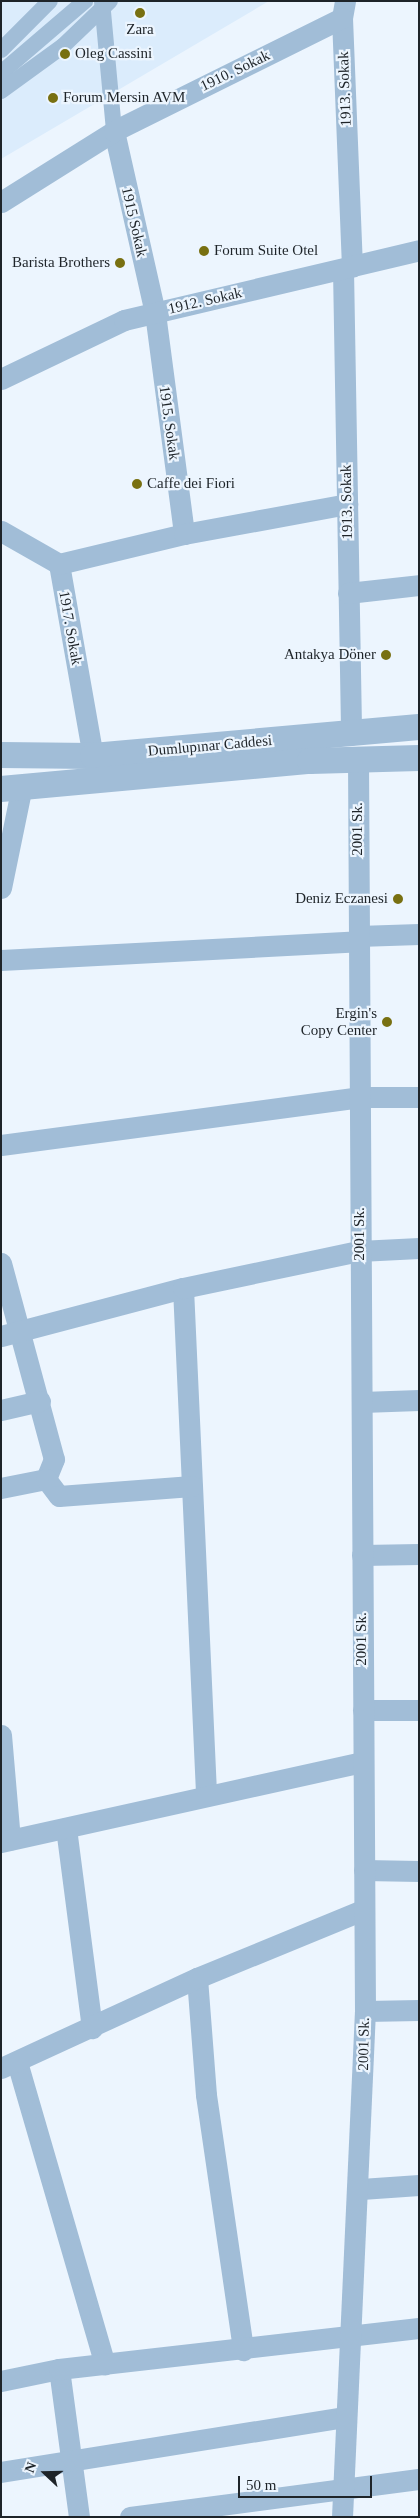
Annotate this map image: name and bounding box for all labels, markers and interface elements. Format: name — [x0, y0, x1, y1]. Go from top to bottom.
marker: Zara — [134, 7, 146, 19]
place label: Zara — [126, 21, 154, 39]
place label: Oleg Cassini — [75, 45, 152, 63]
street label: 1910. Sokak — [197, 46, 273, 96]
marker: Oleg Cassini — [59, 48, 71, 60]
street label: 1913. Sokak — [335, 51, 355, 127]
place label: Forum Mersin AVM — [63, 89, 186, 107]
marker: Forum Mersin AVM — [47, 92, 59, 104]
street label: 1915 Sokak — [117, 185, 151, 259]
place label: Forum Suite Otel — [214, 242, 318, 260]
marker: Forum Suite Otel — [198, 245, 210, 257]
place label: Barista Brothers — [12, 254, 110, 272]
marker: Barista Brothers — [114, 257, 126, 269]
street label: 1912. Sokak — [166, 284, 244, 318]
street label: 1915. Sokak — [155, 385, 183, 461]
street label: 1913. Sokak — [337, 464, 357, 540]
place label: Caffe dei Fiori — [147, 475, 235, 493]
marker: Caffe dei Fiori — [131, 478, 143, 490]
street label: 1917. Sokak — [55, 590, 85, 666]
place label: Antakya Döner — [284, 646, 376, 664]
marker: Antakya Döner — [380, 649, 392, 661]
street label: Dumlupınar Caddesi — [147, 732, 273, 760]
street label: 2001 Sk. — [349, 802, 367, 856]
place label: Deniz Eczanesi — [295, 890, 388, 908]
marker: Deniz Eczanesi — [392, 893, 404, 905]
place label: Ergin's Copy Center — [301, 1004, 377, 1039]
marker: Ergin's Copy Center — [381, 1016, 393, 1028]
street label: 2001 Sk. — [351, 1207, 369, 1261]
street label: 2001 Sk. — [353, 1612, 371, 1666]
street label: 2001 Sk. — [355, 2017, 373, 2071]
north arrow — [20, 2448, 70, 2498]
text: N — [22, 2460, 39, 2475]
scale bar — [240, 2466, 374, 2498]
text: 50 m — [246, 2477, 276, 2493]

